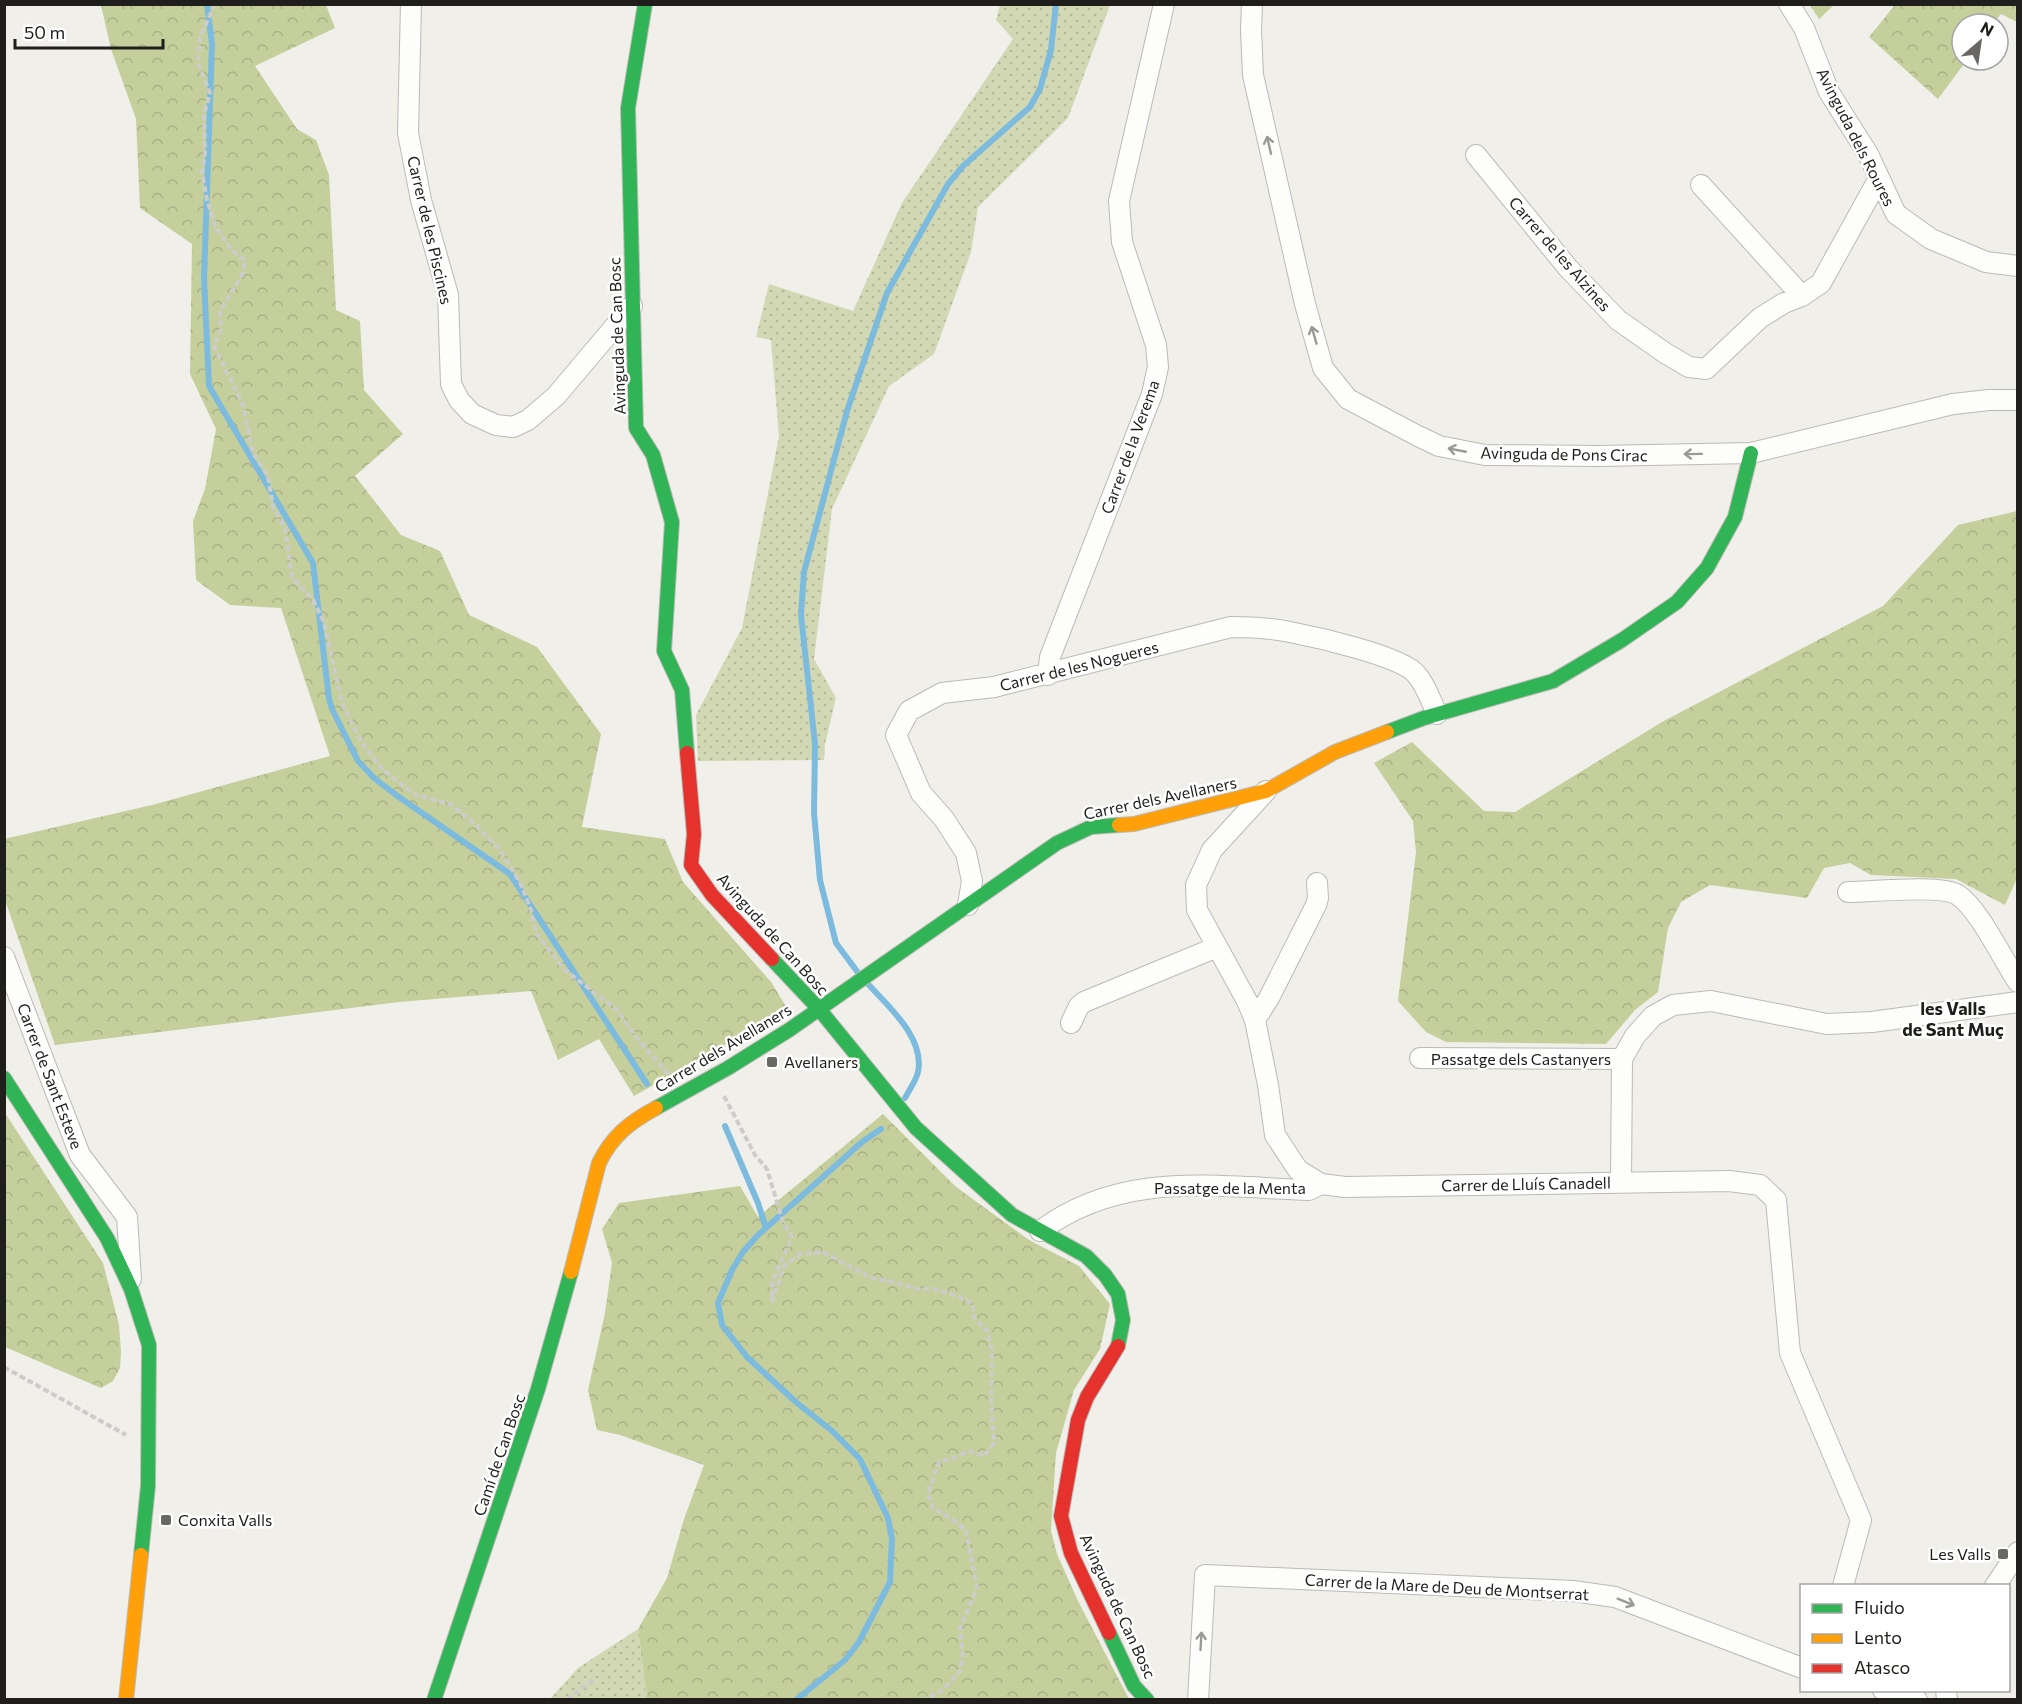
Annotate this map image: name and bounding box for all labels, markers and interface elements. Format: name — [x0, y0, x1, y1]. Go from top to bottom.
scale bar — [15, 12, 164, 50]
north arrow — [1950, 12, 2010, 72]
text: N — [1978, 17, 1997, 40]
text: 50 m — [24, 21, 65, 43]
street label: Avinguda dels Roures — [1813, 64, 1900, 209]
one-way arrow — [1262, 136, 1274, 155]
street label: Carrer de les Piscines — [404, 154, 457, 306]
street label: Carrer de les Alzines — [1506, 193, 1615, 315]
street label: Avinguda de Can Bosc — [604, 257, 629, 415]
one-way arrow — [1307, 326, 1319, 345]
street label: Carrer de la Verema — [1096, 377, 1163, 516]
street label: Avinguda de Pons Cirac — [1480, 443, 1648, 464]
one-way arrow — [1447, 444, 1467, 455]
one-way arrow — [1684, 448, 1703, 460]
street label: Carrer de les Nogueres — [998, 637, 1160, 694]
street label: Carrer dels Avellaners — [1082, 772, 1238, 823]
street label: Avinguda de Can Bosc — [714, 869, 833, 999]
district label: les Valls de Sant Muç — [1902, 997, 2004, 1040]
street label: Carrer dels Avellaners — [651, 999, 795, 1096]
street label: Carrer de Sant Esteve — [14, 1000, 87, 1151]
street label: Passatge dels Castanyers — [1431, 1049, 1611, 1068]
place label: Avellaners — [784, 1052, 858, 1071]
marker: Avellaners — [765, 1055, 779, 1069]
street label: Carrer de Lluís Canadell — [1441, 1173, 1611, 1194]
street label: Passatge de la Menta — [1154, 1178, 1306, 1197]
street label: Camí de Can Bosc — [469, 1391, 528, 1518]
place label: Conxita Valls — [178, 1510, 272, 1529]
marker: Conxita Valls — [159, 1513, 173, 1527]
street label: Avinguda de Can Bosc — [1077, 1530, 1160, 1681]
place label: Les Valls — [1929, 1544, 1991, 1563]
marker: Les Valls — [1996, 1547, 2010, 1561]
street label: Carrer de la Mare de Deu de Montserrat — [1304, 1570, 1590, 1603]
legend — [1800, 1584, 2010, 1692]
text: Fluido — [1854, 1596, 1905, 1618]
one-way arrow — [1616, 1597, 1635, 1608]
text: Lento — [1854, 1626, 1902, 1648]
one-way arrow — [1196, 1632, 1207, 1652]
text: Atasco — [1854, 1656, 1910, 1678]

